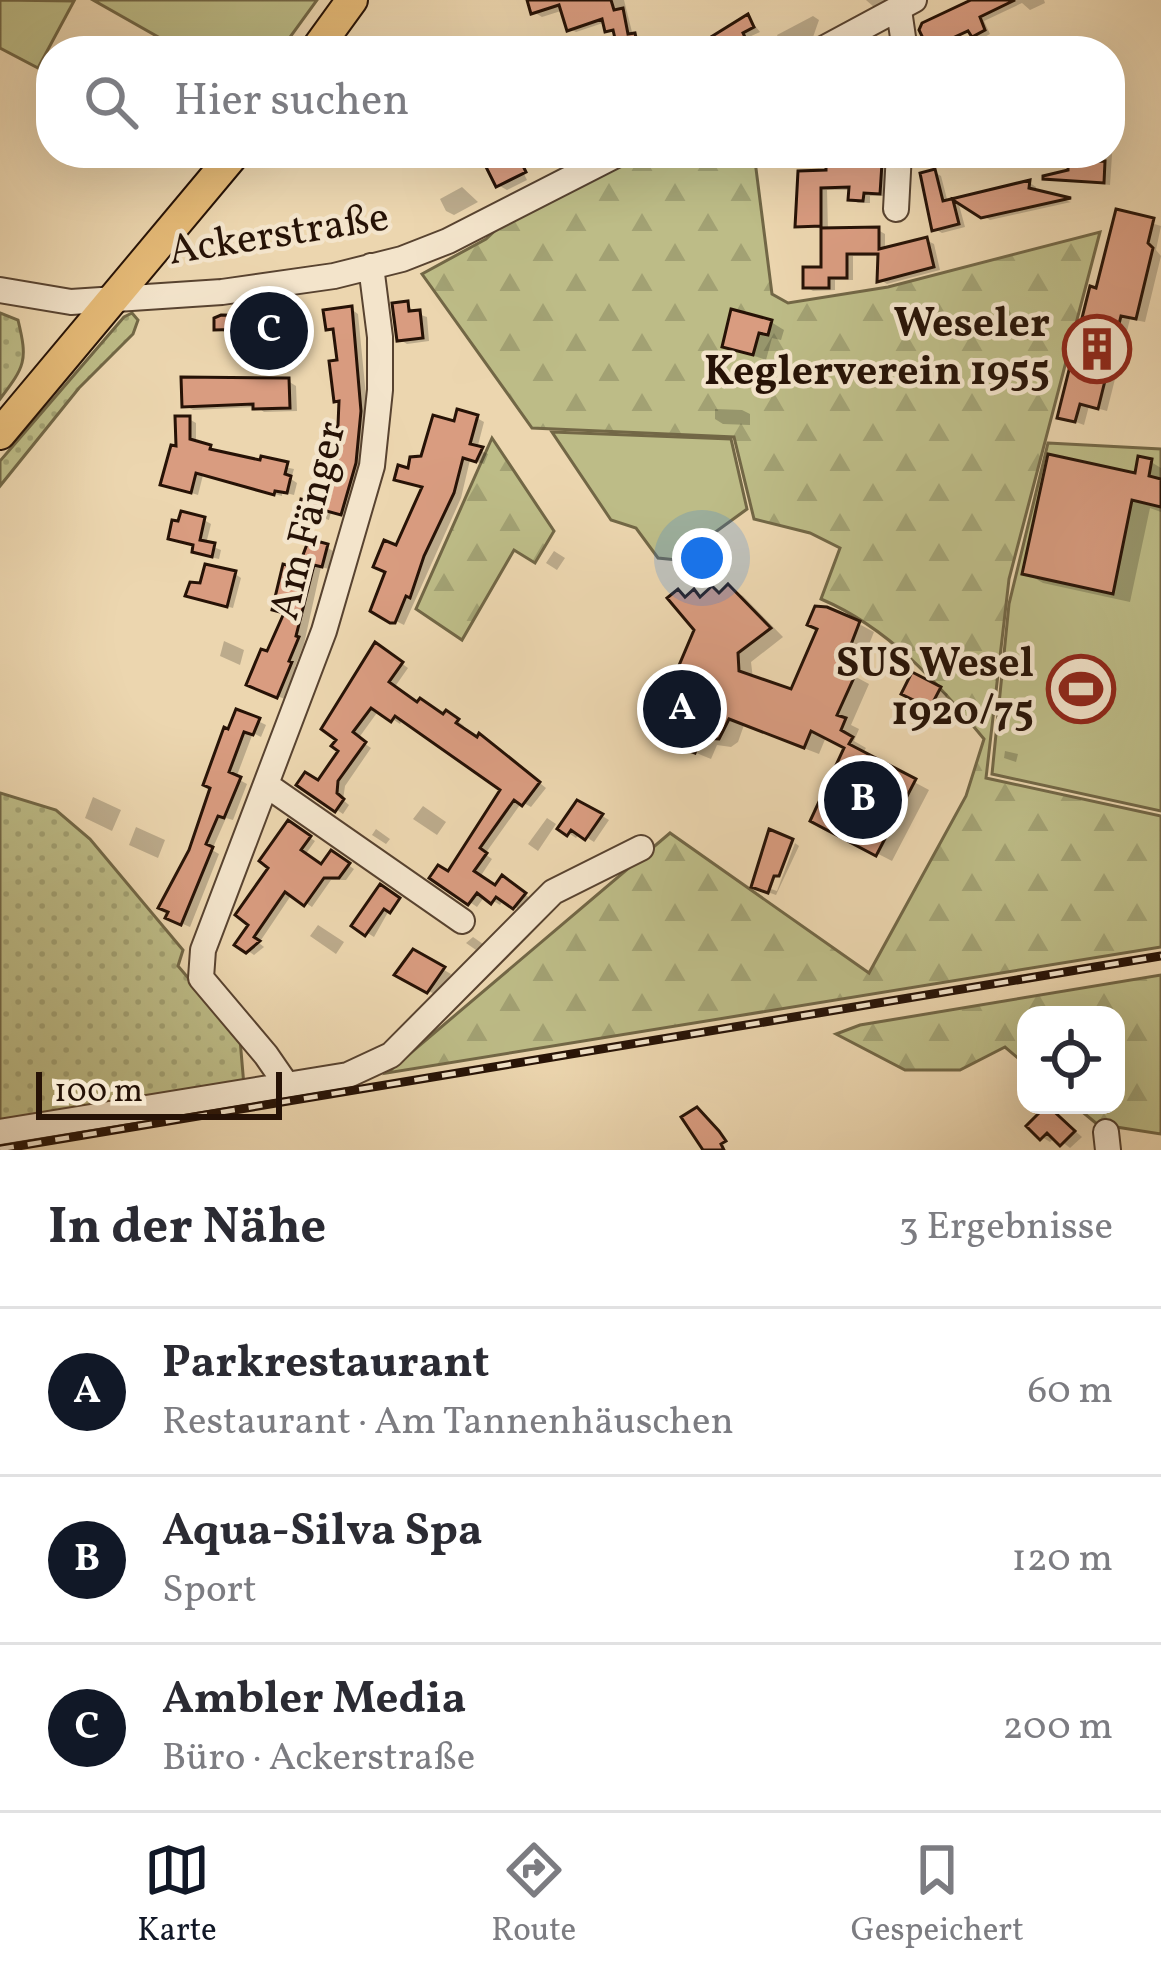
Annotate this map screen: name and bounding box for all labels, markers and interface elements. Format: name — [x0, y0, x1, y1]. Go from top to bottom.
search box — [36, 36, 1125, 168]
icon: search — [78, 69, 144, 135]
text: Hier suchen — [174, 71, 409, 134]
street label: Ackerstraße — [165, 189, 393, 283]
pin: C — [230, 286, 308, 376]
place label: Weseler Keglerverein 1955 — [704, 296, 1050, 403]
building icon: Weseler Keglerverein 1955 — [1062, 314, 1132, 384]
street label: Am Fänger — [257, 416, 363, 626]
your location — [672, 528, 732, 588]
place label: SUS Wesel 1920/75 — [836, 636, 1034, 743]
sports icon: SUS Wesel 1920/75 — [1046, 654, 1116, 724]
pin: A — [643, 664, 721, 754]
pin: B — [824, 755, 902, 845]
map controls — [1017, 1006, 1125, 1114]
button: locate — [1017, 1006, 1125, 1114]
scale bar — [36, 1066, 282, 1119]
text: 100 m — [54, 1070, 143, 1116]
text: In der Nähe — [48, 1193, 326, 1264]
text: 3 Ergebnisse — [899, 1201, 1113, 1255]
text: Parkrestaurant — [162, 1333, 490, 1396]
text: A — [73, 1365, 101, 1419]
text: 60 m — [1028, 1365, 1113, 1419]
text: Restaurant · Am Tannenhäuschen — [162, 1396, 734, 1450]
text: Aqua-Silva Spa — [162, 1501, 483, 1564]
text: B — [74, 1533, 100, 1587]
text: 120 m — [1012, 1533, 1113, 1587]
text: Sport — [162, 1564, 257, 1618]
text: Ambler Media — [162, 1669, 466, 1732]
text: C — [74, 1701, 100, 1755]
text: 200 m — [1002, 1701, 1113, 1755]
text: Büro · Ackerstraße — [162, 1732, 475, 1786]
tab: Karte — [137, 1837, 217, 1955]
tab: Route — [491, 1837, 576, 1955]
tab: Gespeichert — [851, 1837, 1024, 1955]

